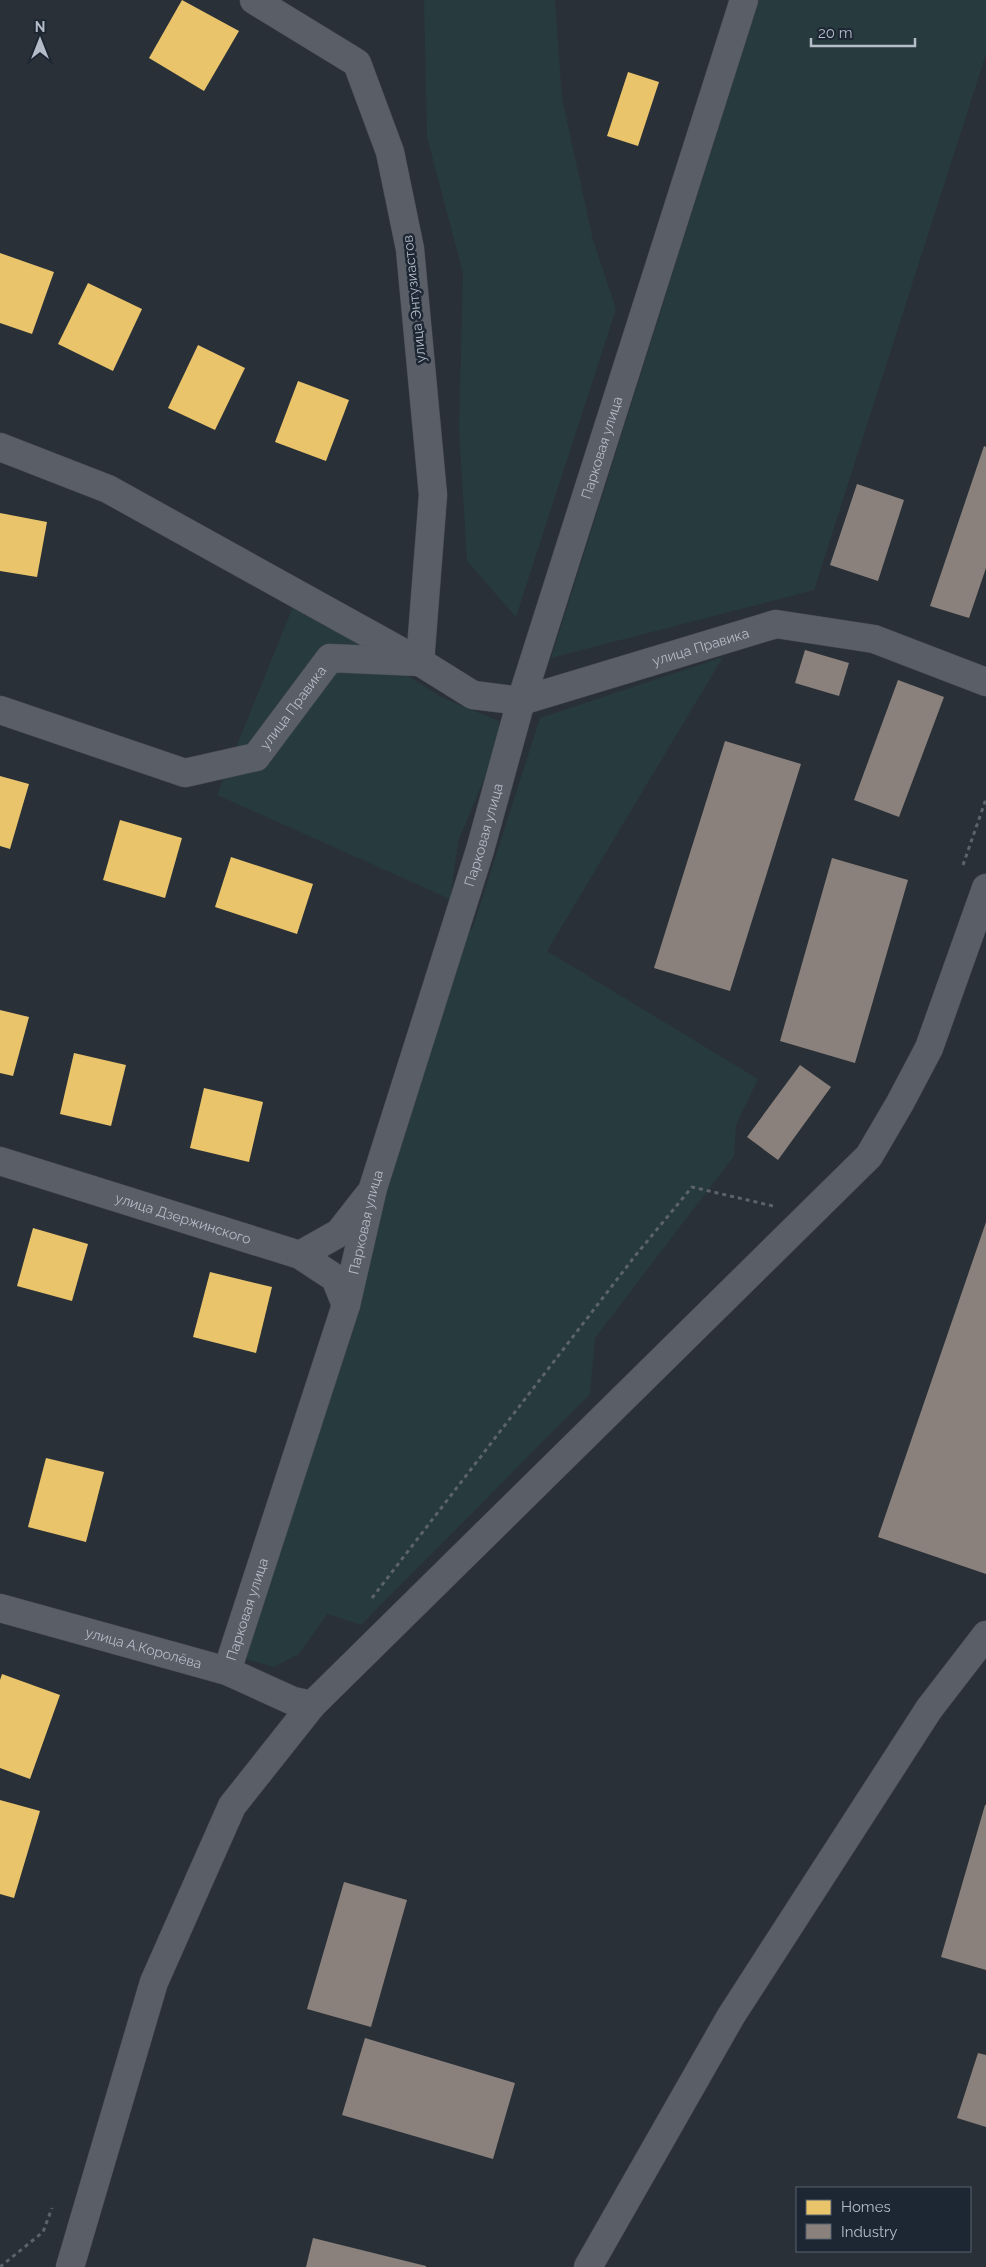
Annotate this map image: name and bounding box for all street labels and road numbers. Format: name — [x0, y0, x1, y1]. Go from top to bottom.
street label: улица Энтузиастов — [399, 234, 429, 364]
street label: Парковая улица — [578, 394, 625, 501]
street label: улица Правика — [650, 625, 751, 669]
street label: улица Правика — [257, 663, 329, 752]
street label: Парковая улица — [461, 781, 506, 889]
street label: Парковая улица — [345, 1168, 386, 1276]
street label: улица Дзержинского — [113, 1190, 253, 1247]
street label: Парковая улица — [223, 1556, 271, 1662]
street label: улица А.Королёва — [84, 1624, 204, 1672]

